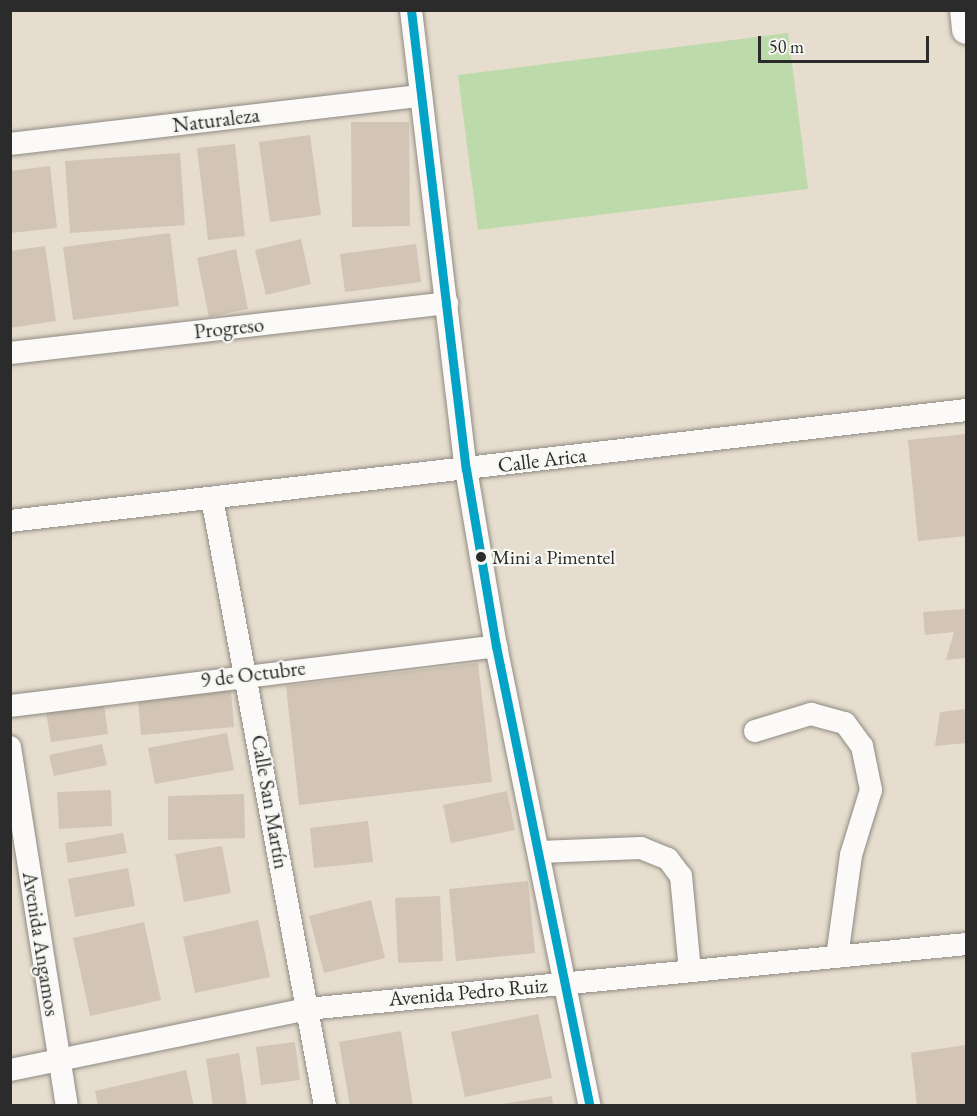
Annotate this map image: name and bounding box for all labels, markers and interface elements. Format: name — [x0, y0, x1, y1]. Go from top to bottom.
scale bar — [761, 24, 932, 62]
text: 50 m — [769, 35, 804, 58]
street label: Naturaleza — [171, 102, 261, 138]
street label: Progreso — [193, 312, 265, 344]
street label: Calle Arica — [496, 442, 588, 478]
place label: Mini a Pimentel — [492, 545, 615, 569]
marker: Mini a Pimentel — [475, 551, 487, 563]
street label: 9 de Octubre — [199, 655, 307, 693]
street label: Calle San Martín — [246, 733, 294, 871]
street label: Avenida Angamos — [17, 870, 65, 1018]
street label: Avenida Pedro Ruiz — [388, 973, 548, 1011]

